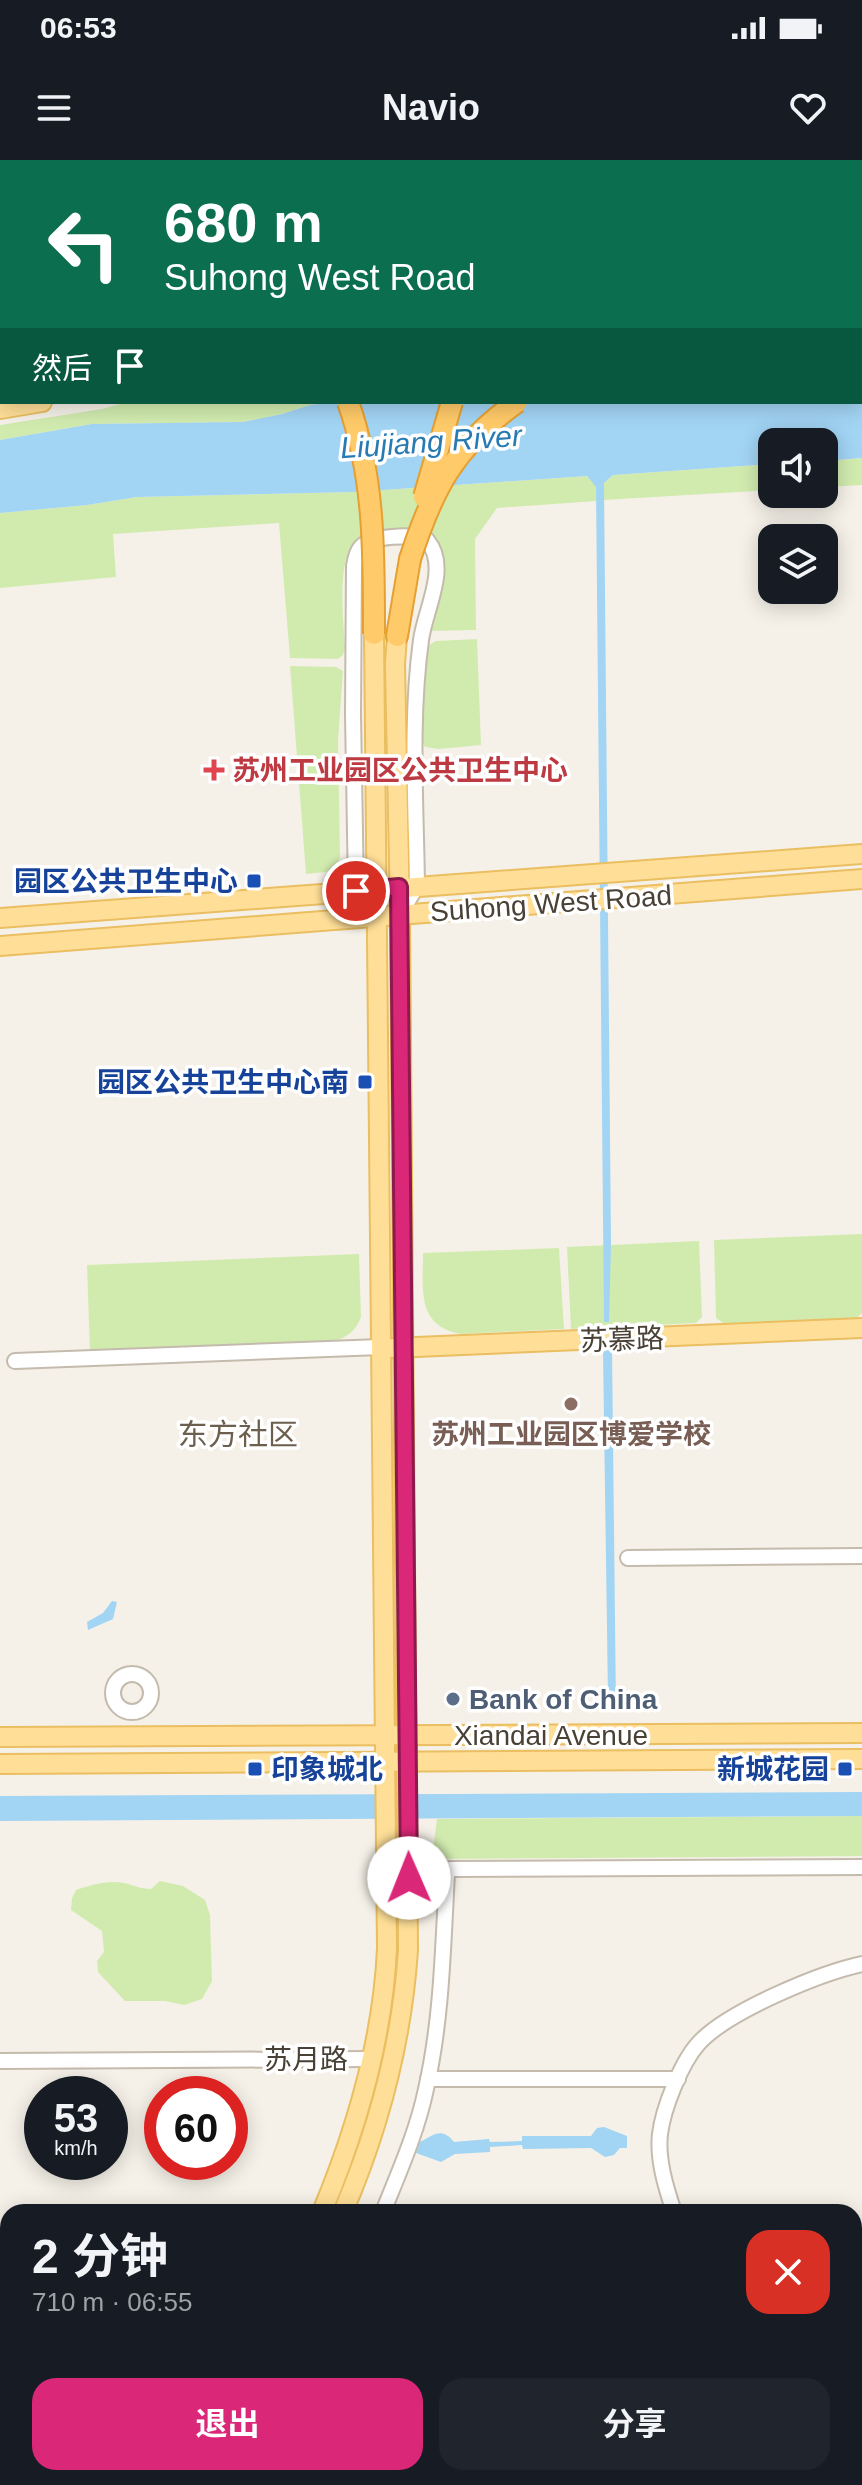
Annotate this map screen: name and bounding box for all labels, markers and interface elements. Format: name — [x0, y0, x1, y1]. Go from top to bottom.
text: 06:53 — [40, 11, 117, 44]
icon: menu — [32, 86, 76, 130]
icon: heart — [786, 86, 830, 130]
text: Navio — [382, 87, 480, 128]
text: 680 m — [164, 191, 323, 254]
icon: left — [32, 192, 136, 296]
text: Suhong West Road — [164, 257, 476, 298]
icon: arrive — [108, 344, 152, 388]
text: 然后 — [32, 352, 92, 385]
water label: Liujiang River — [339, 419, 524, 464]
map controls — [758, 428, 838, 604]
button: sound — [758, 428, 838, 508]
button: layers — [758, 524, 838, 604]
place label: 苏州工业园区公共卫生中心 — [232, 755, 568, 786]
marker: 苏州工业园区公共卫生中心 — [203, 759, 225, 781]
pin — [322, 857, 390, 925]
place label: 园区公共卫生中心 — [14, 866, 238, 897]
icon: arrive — [334, 869, 378, 913]
marker: 园区公共卫生中心 — [245, 872, 263, 890]
street label: Suhong West Road — [429, 880, 673, 927]
place label: 园区公共卫生中心南 — [97, 1067, 349, 1098]
marker: 园区公共卫生中心南 — [356, 1073, 374, 1091]
street label: 苏慕路 — [579, 1323, 665, 1356]
marker: 苏州工业园区博爱学校 — [562, 1395, 580, 1413]
district label: 东方社区 — [178, 1418, 298, 1451]
place label: 苏州工业园区博爱学校 — [431, 1419, 711, 1450]
place label: Bank of China — [469, 1684, 658, 1715]
marker: Bank of China — [444, 1690, 462, 1708]
street label: Xiandai Avenue — [454, 1720, 648, 1751]
place label: 印象城北 — [271, 1754, 383, 1785]
place label: 新城花园 — [717, 1754, 829, 1785]
marker: 印象城北 — [246, 1760, 264, 1778]
marker: 新城花园 — [836, 1760, 854, 1778]
position arrow — [367, 1836, 451, 1920]
street label: 苏月路 — [264, 2044, 348, 2075]
speed limit sign: 60 — [144, 2076, 248, 2180]
text: 53 — [54, 2096, 98, 2140]
text: km/h — [54, 2137, 98, 2159]
text: 2 分钟 — [32, 2230, 168, 2283]
button: close — [746, 2230, 830, 2314]
text: 710 m · 06:55 — [32, 2287, 192, 2317]
button: 退出 — [32, 2378, 423, 2470]
button: 分享 — [439, 2378, 830, 2470]

